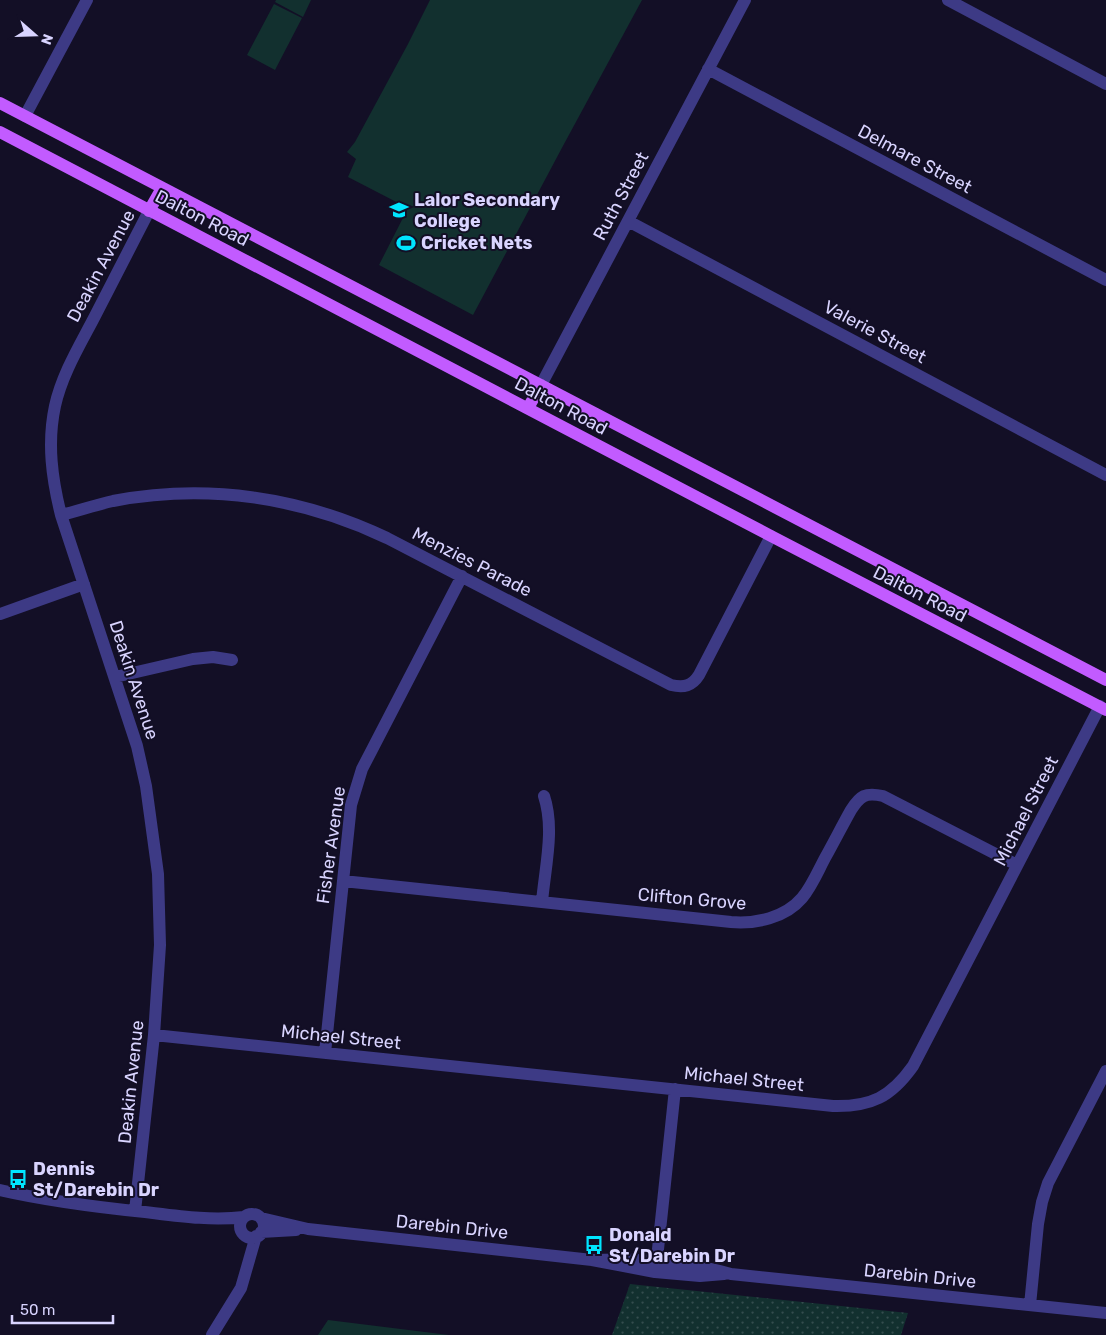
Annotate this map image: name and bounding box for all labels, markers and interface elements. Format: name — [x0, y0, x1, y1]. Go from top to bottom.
north arrow — [10, 10, 60, 60]
text: N — [37, 32, 56, 47]
street label: Delmare Street — [854, 120, 976, 198]
street label: Ruth Street — [588, 148, 654, 244]
street label: Dalton Road — [152, 185, 252, 251]
place label: Lalor Secondary College — [414, 189, 560, 232]
school or university icon: Lalor Secondary College — [388, 199, 410, 221]
street label: Deakin Avenue — [62, 206, 140, 326]
sports icon: Cricket Nets — [395, 232, 417, 254]
place label: Cricket Nets — [421, 232, 533, 254]
street label: Valerie Street — [820, 296, 930, 368]
street label: Dalton Road — [511, 372, 611, 440]
street label: Menzies Parade — [409, 522, 535, 602]
street label: Dalton Road — [870, 561, 970, 627]
street label: Deakin Avenue — [104, 618, 164, 742]
street label: Michael Street — [989, 752, 1063, 870]
street label: Fisher Avenue — [312, 785, 350, 905]
street label: Clifton Grove — [637, 883, 747, 915]
street label: Deakin Avenue — [114, 1019, 148, 1145]
street label: Michael Street — [280, 1020, 402, 1054]
street label: Michael Street — [683, 1062, 805, 1096]
place label: Dennis St/Darebin Dr — [33, 1158, 159, 1201]
bus stop icon: Dennis St/Darebin Dr — [7, 1168, 29, 1190]
street label: Darebin Drive — [395, 1210, 509, 1244]
place label: Donald St/Darebin Dr — [609, 1224, 735, 1267]
bus stop icon: Donald St/Darebin Dr — [583, 1234, 605, 1256]
street label: Darebin Drive — [863, 1259, 977, 1293]
scale bar — [12, 1292, 114, 1324]
text: 50 m — [20, 1301, 55, 1319]

